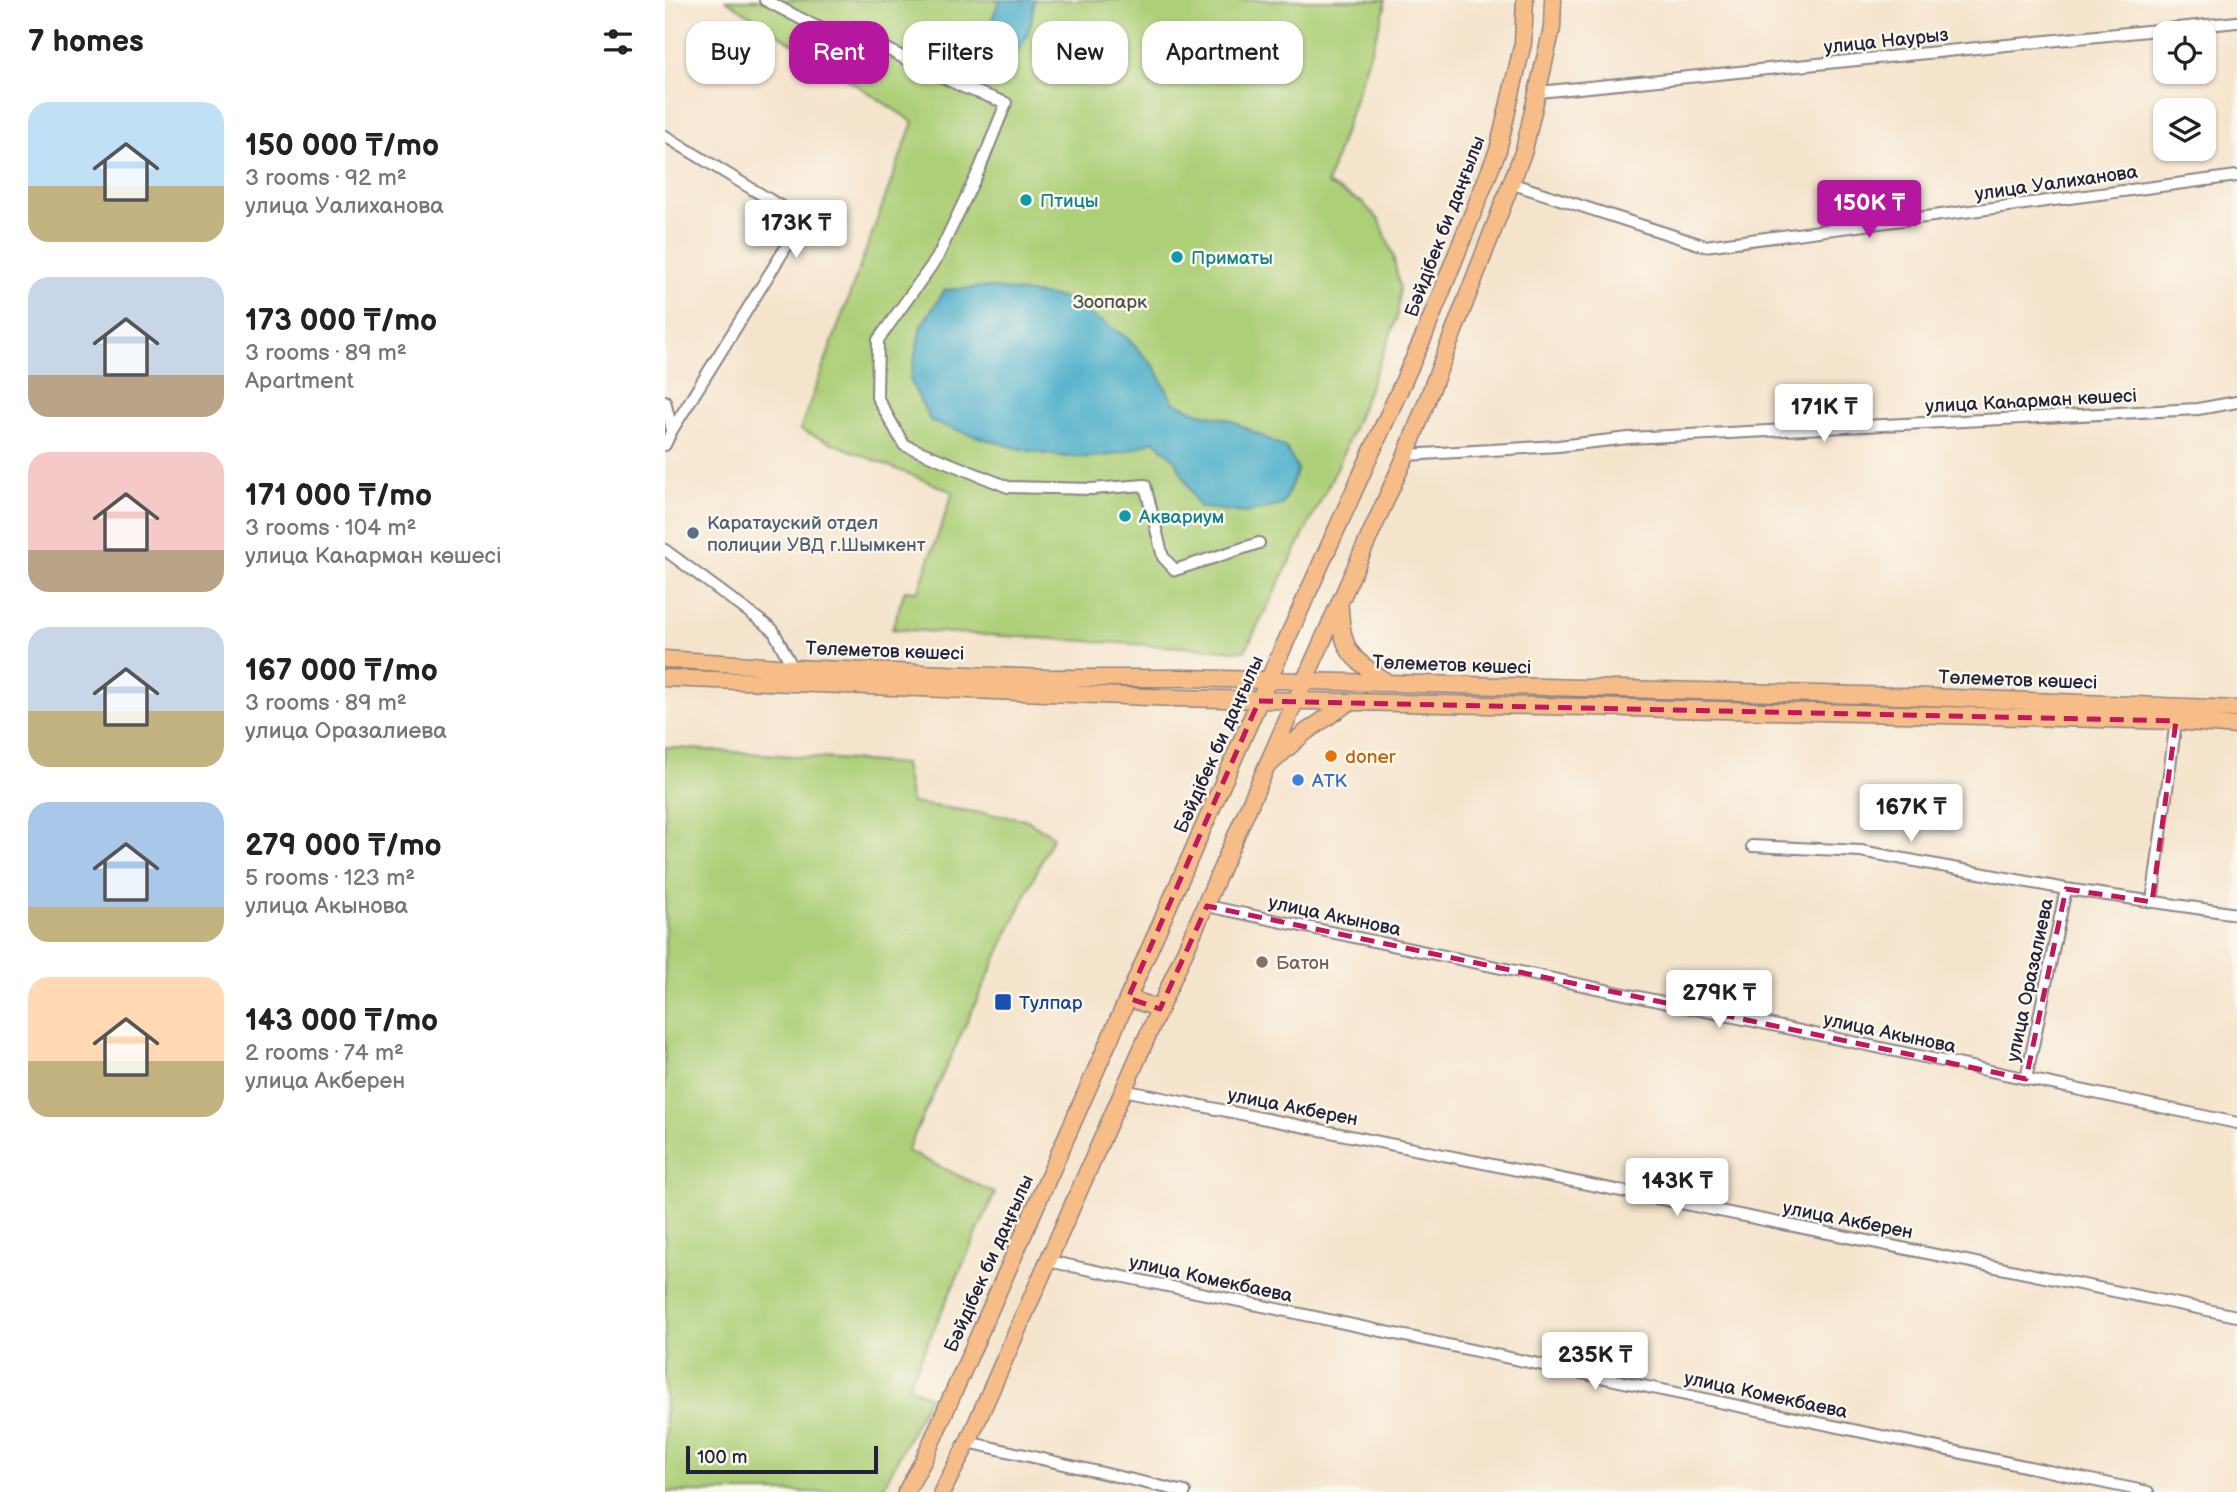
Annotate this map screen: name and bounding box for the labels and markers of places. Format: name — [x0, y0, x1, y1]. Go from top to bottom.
pin: 150K ₸ — [1812, 180, 1926, 240]
place label: Птицы — [1040, 190, 1099, 213]
marker: Птицы — [1018, 192, 1034, 208]
pin: 173K ₸ — [739, 201, 853, 260]
place label: Приматы — [1191, 247, 1273, 270]
marker: Приматы — [1169, 249, 1185, 265]
pin: 171K ₸ — [1767, 384, 1881, 444]
place label: Аквариум — [1138, 506, 1224, 529]
marker: Аквариум — [1117, 508, 1133, 524]
place label: Каратауский отдел полиции УВД г.Шымкент — [707, 512, 926, 557]
marker: Каратауский отдел полиции УВД г.Шымкент — [685, 525, 701, 541]
place label: doner — [1345, 746, 1397, 769]
marker: doner — [1323, 748, 1339, 764]
place label: АТК — [1311, 770, 1348, 793]
marker: АТК — [1290, 772, 1306, 788]
pin: 167K ₸ — [1854, 784, 1968, 844]
place label: Батон — [1276, 952, 1330, 975]
marker: Батон — [1254, 954, 1270, 970]
pin: 279K ₸ — [1662, 970, 1776, 1030]
marker: Тулпар — [993, 992, 1013, 1012]
place label: Тулпар — [1019, 992, 1083, 1015]
pin: 143K ₸ — [1620, 1158, 1734, 1218]
pin: 235K ₸ — [1538, 1332, 1652, 1392]

